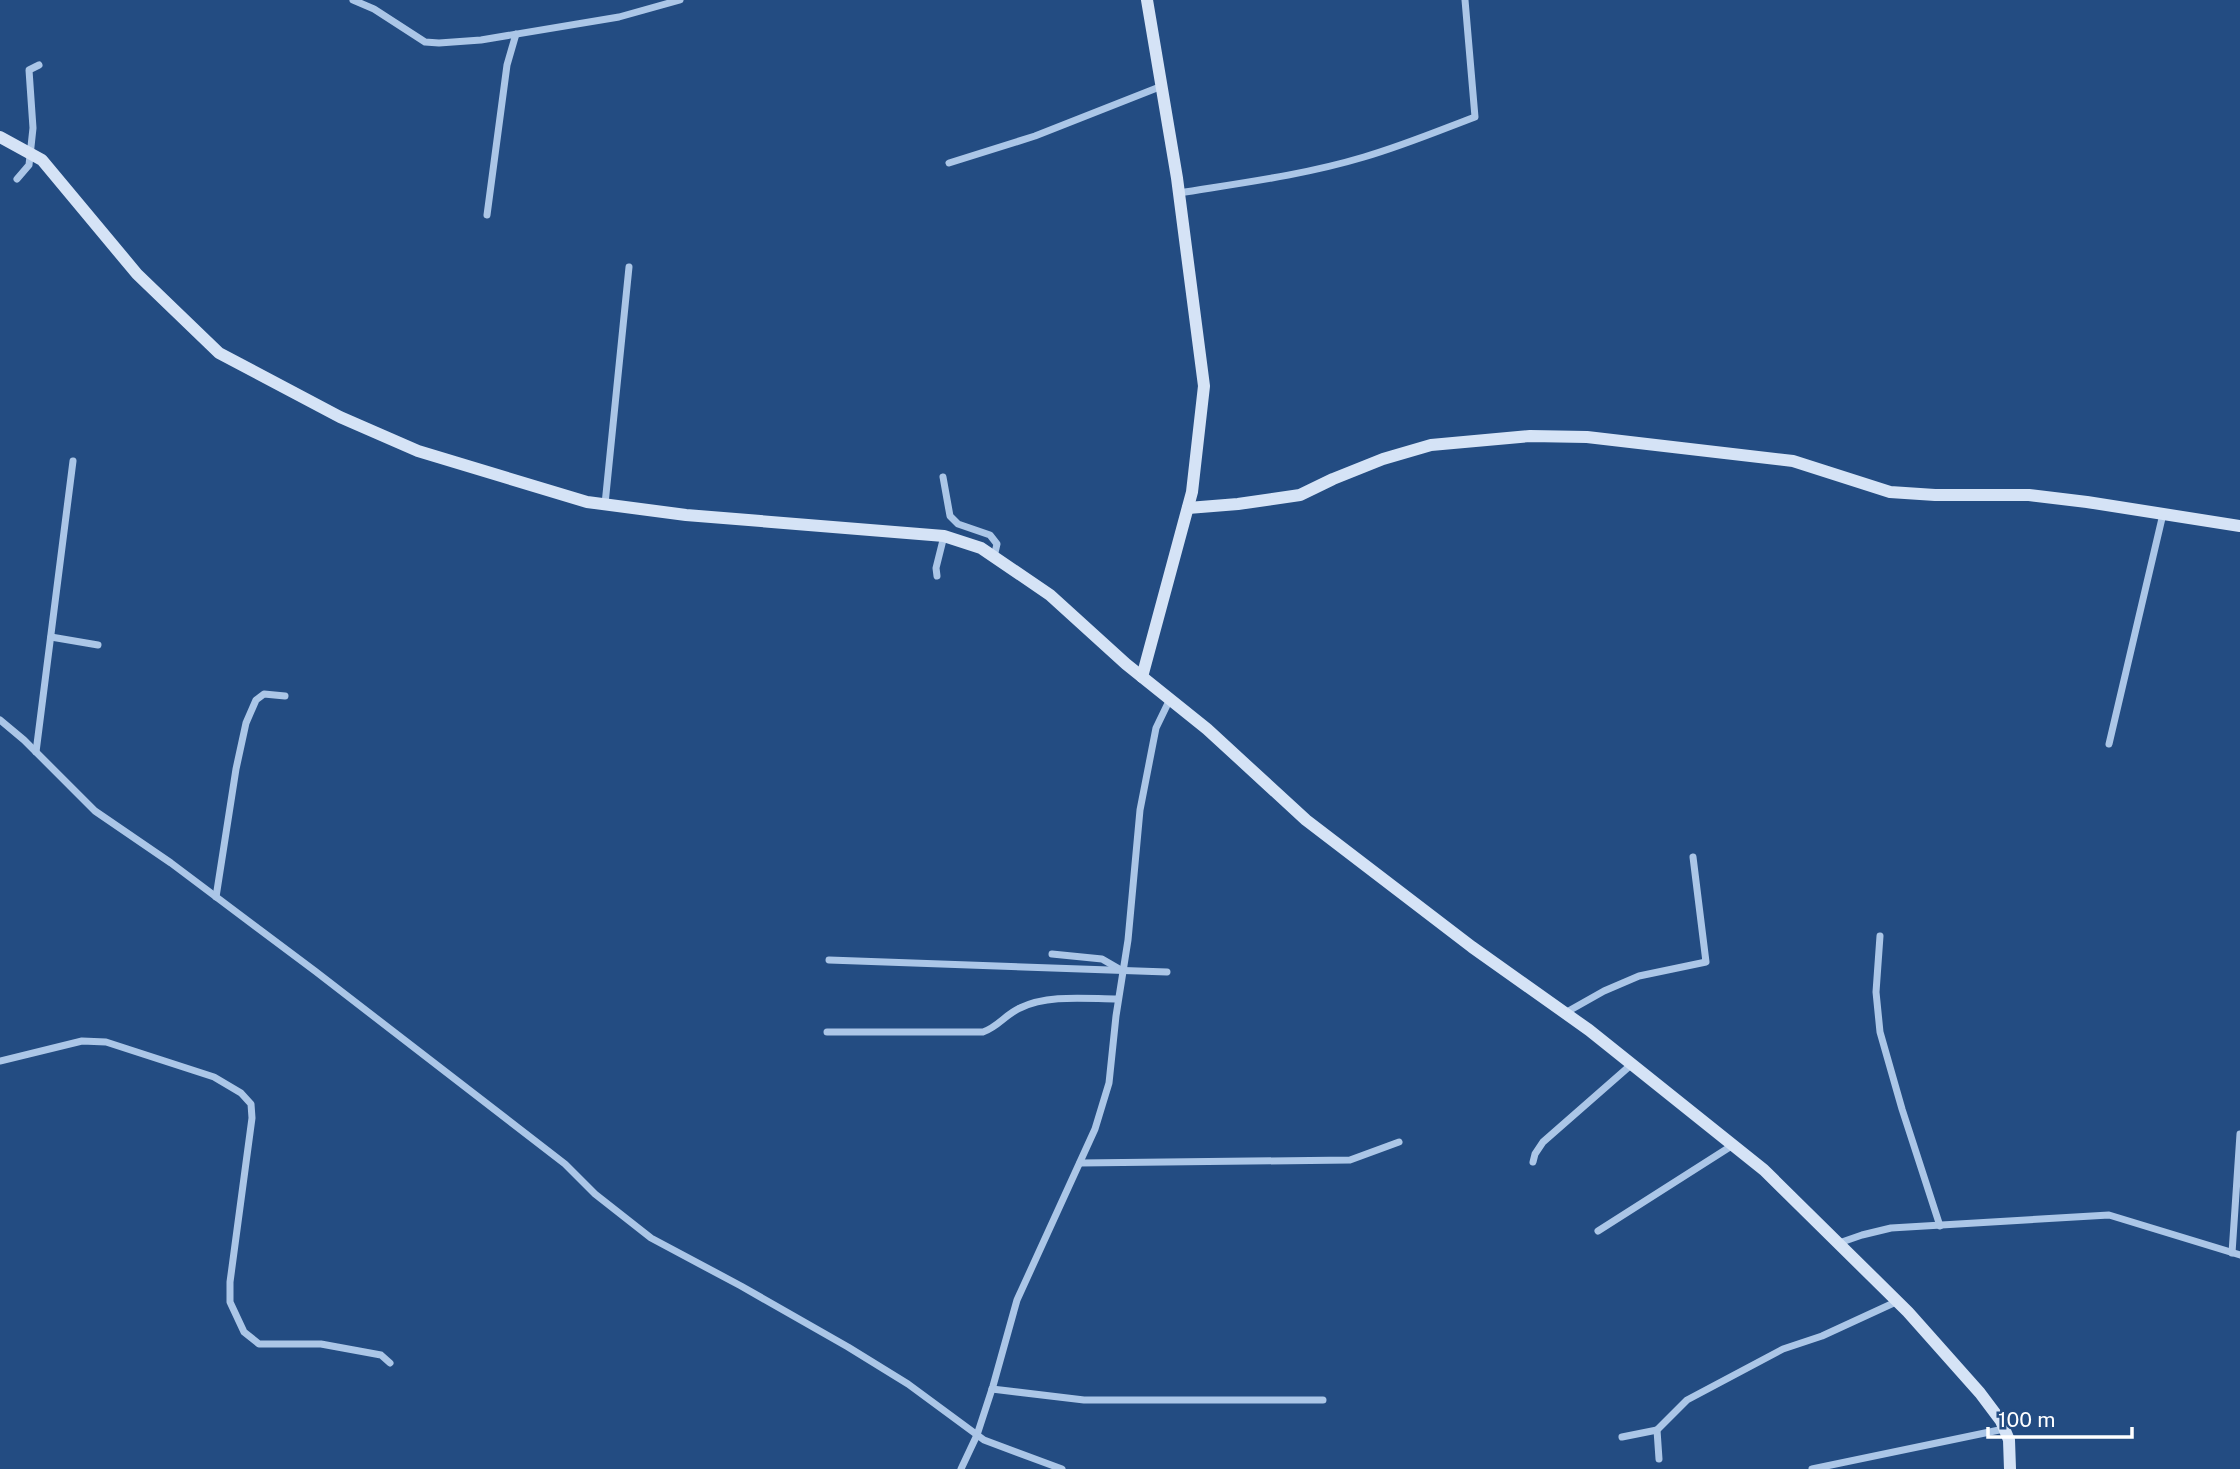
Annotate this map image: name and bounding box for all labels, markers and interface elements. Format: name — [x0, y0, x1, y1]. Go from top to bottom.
scale bar — [1988, 1396, 2132, 1440]
text: 100 m — [1998, 1407, 2055, 1432]

